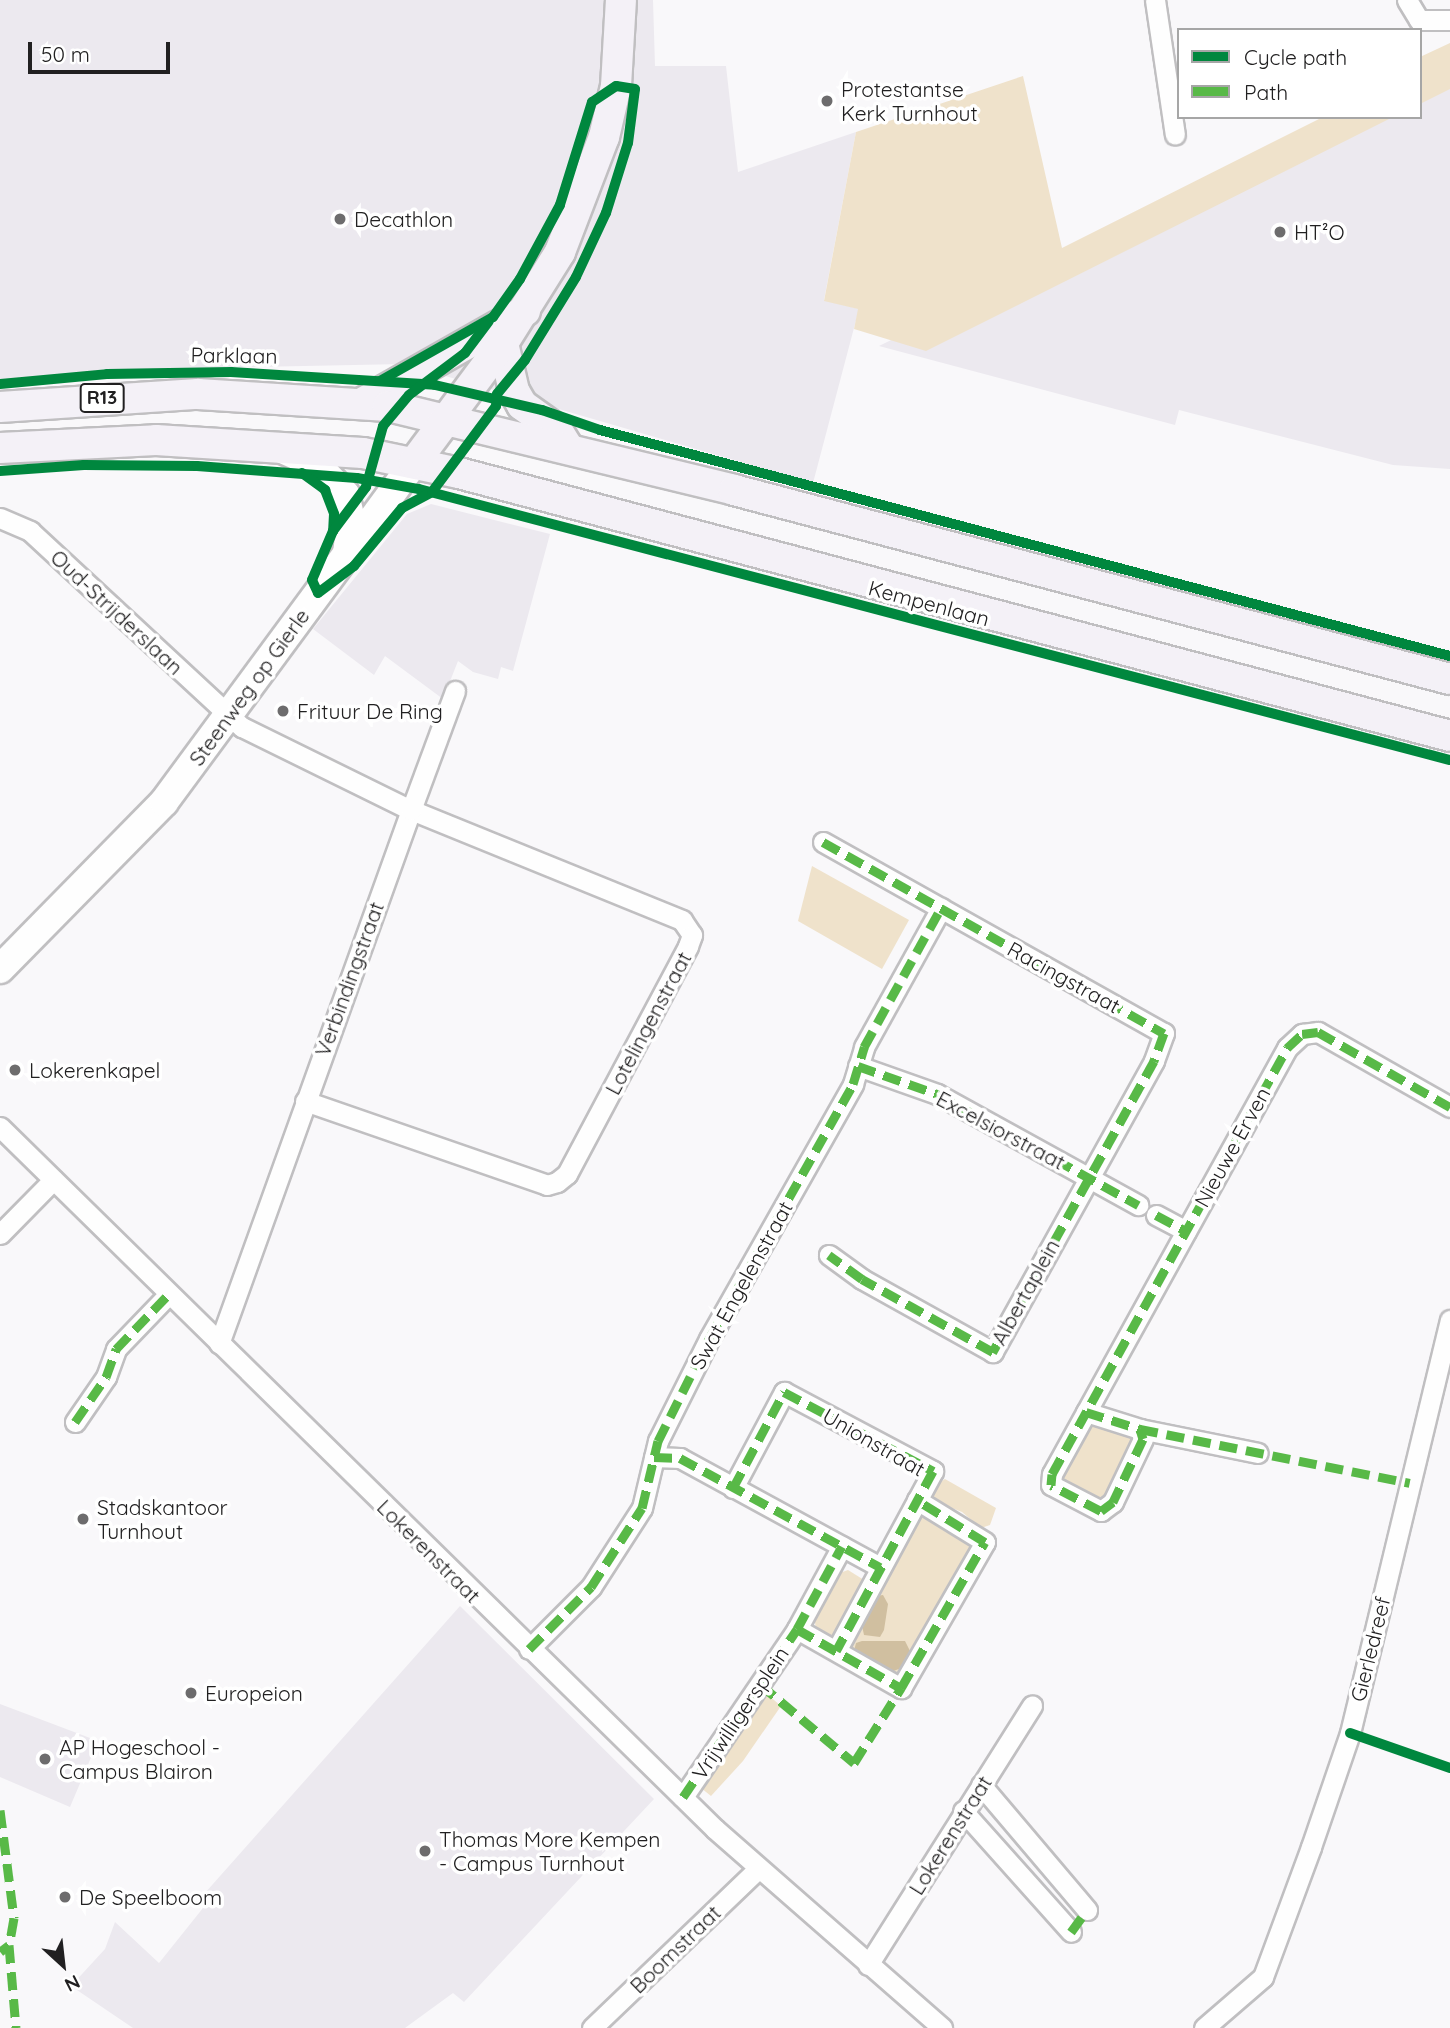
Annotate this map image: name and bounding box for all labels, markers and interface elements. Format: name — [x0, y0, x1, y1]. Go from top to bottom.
scale bar — [32, 28, 173, 72]
legend — [1177, 28, 1422, 119]
text: 50 m — [41, 41, 90, 67]
text: Cycle path — [1244, 44, 1347, 70]
place label: Protestantse Kerk Turnhout — [841, 76, 978, 126]
text: Path — [1244, 79, 1288, 105]
marker: Protestantse Kerk Turnhout — [819, 93, 835, 109]
place label: Decathlon — [354, 206, 453, 232]
marker: Decathlon — [332, 211, 348, 227]
place label: HT²O — [1294, 219, 1345, 245]
marker: HT²O — [1272, 224, 1288, 240]
street label: Parklaan — [190, 342, 278, 368]
road number: R13 — [79, 382, 125, 414]
street label: Oud-Strijderslaan — [46, 544, 188, 680]
street label: Kempenlaan — [866, 575, 992, 631]
street label: Steenweg op Gierle — [184, 604, 314, 770]
place label: Frituur De Ring — [297, 698, 443, 724]
marker: Frituur De Ring — [275, 703, 291, 719]
street label: Verbindingstraat — [309, 898, 389, 1060]
street label: Racingstraat — [1003, 936, 1125, 1018]
street label: Lotelingenstraat — [600, 947, 696, 1099]
place label: Lokerenkapel — [29, 1057, 160, 1083]
marker: Lokerenkapel — [7, 1062, 23, 1078]
street label: Nieuwe Erven — [1189, 1083, 1275, 1211]
street label: Excelsiorstraat — [932, 1086, 1070, 1174]
street label: Swat Engelenstraat — [684, 1197, 798, 1373]
street label: Albertaplein — [986, 1235, 1064, 1349]
street label: Unionstraat — [818, 1403, 930, 1481]
place label: Stadskantoor Turnhout — [97, 1494, 228, 1544]
street label: Lokerenstraat — [372, 1494, 486, 1608]
marker: Stadskantoor Turnhout — [75, 1511, 91, 1527]
street label: Gierledreef — [1345, 1594, 1395, 1704]
street label: Vrijwilligersplein — [686, 1642, 794, 1784]
place label: Europeion — [205, 1680, 303, 1706]
marker: Europeion — [183, 1685, 199, 1701]
place label: AP Hogeschool - Campus Blairon — [59, 1734, 220, 1784]
marker: AP Hogeschool - Campus Blairon — [37, 1751, 53, 1767]
street label: Lokerenstraat — [903, 1771, 997, 1899]
place label: Thomas More Kempen - Campus Turnhout — [439, 1826, 661, 1876]
marker: Thomas More Kempen - Campus Turnhout — [417, 1843, 433, 1859]
place label: De Speelboom — [79, 1884, 222, 1910]
marker: De Speelboom — [57, 1889, 73, 1905]
street label: Boomstraat — [625, 1900, 725, 1998]
north arrow — [28, 1930, 98, 2000]
text: N — [61, 1970, 84, 1998]

